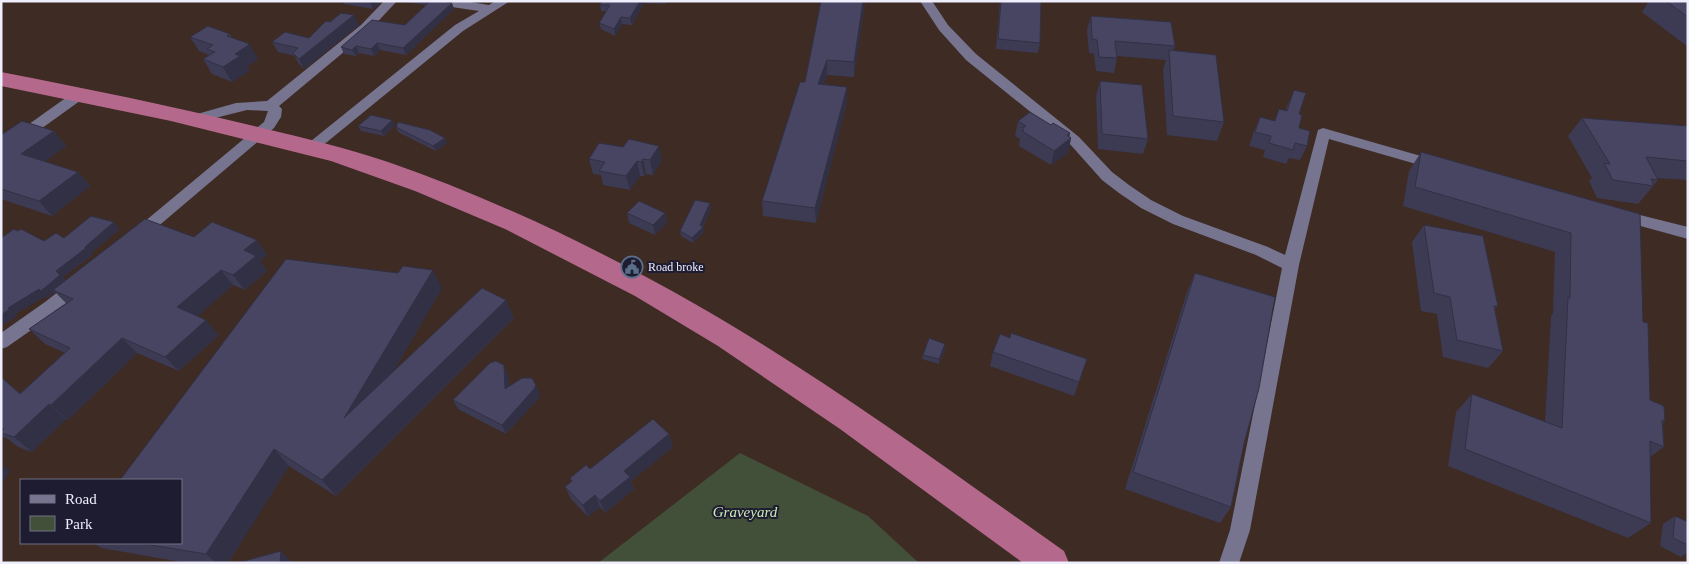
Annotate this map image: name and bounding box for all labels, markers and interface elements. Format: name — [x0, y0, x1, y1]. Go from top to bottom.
public building icon: Road broke — [620, 255, 644, 279]
place label: Road broke — [648, 260, 704, 274]
legend — [20, 479, 182, 544]
text: Road — [65, 491, 97, 507]
park label: Graveyard — [713, 504, 778, 520]
text: Park — [65, 516, 93, 532]

